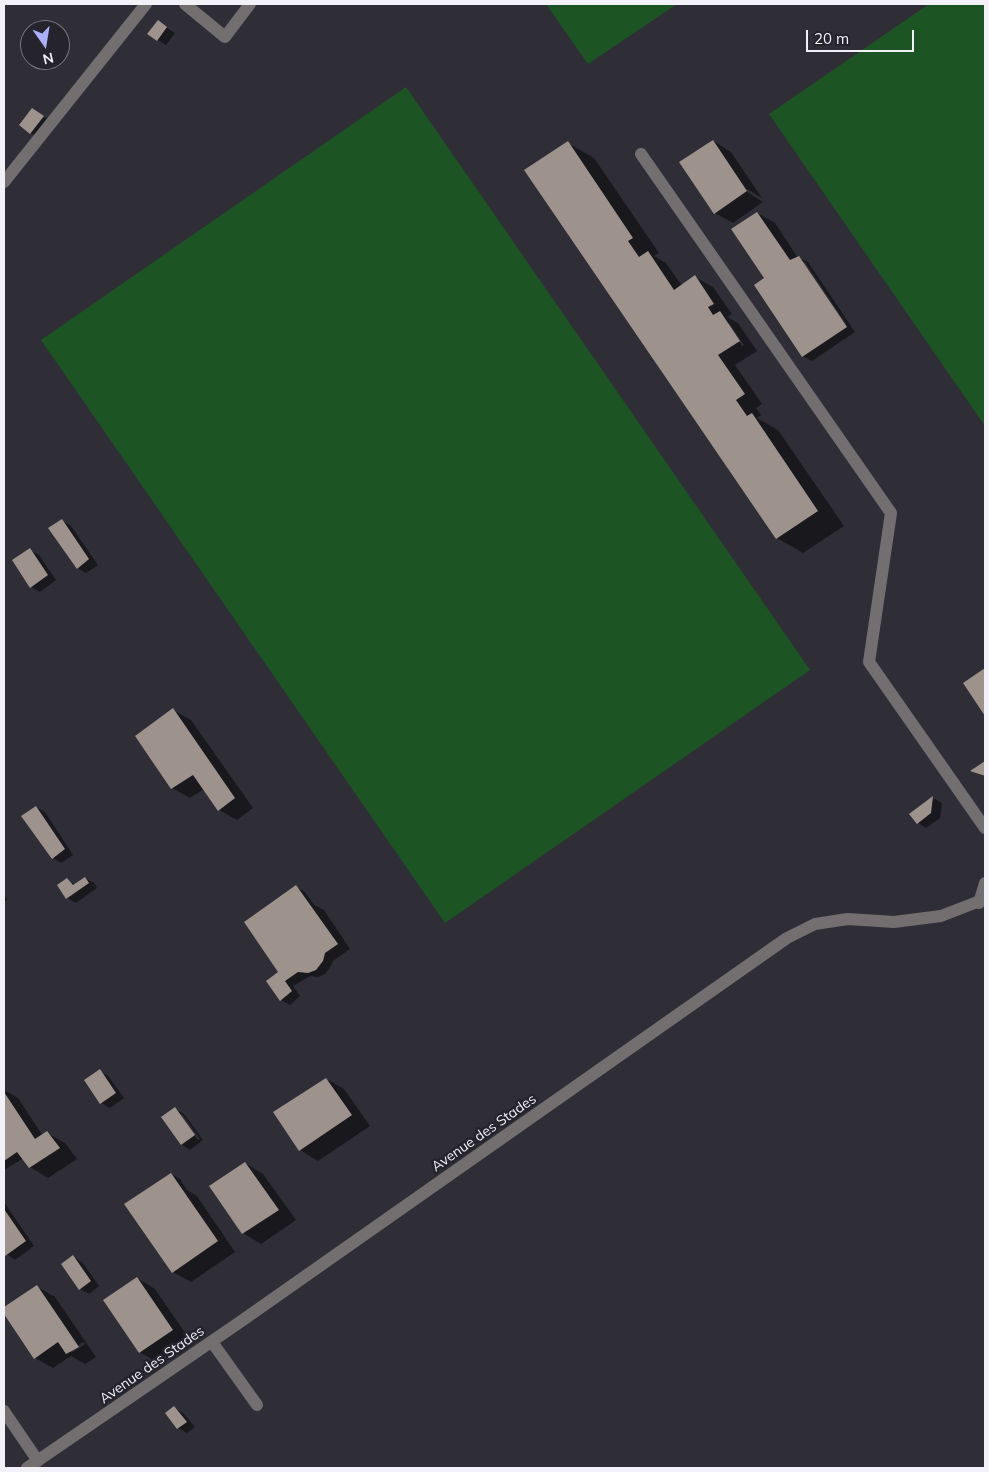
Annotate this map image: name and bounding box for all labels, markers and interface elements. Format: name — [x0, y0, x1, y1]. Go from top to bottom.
north arrow — [20, 20, 70, 70]
scale bar — [809, 20, 916, 52]
text: 20 m — [814, 29, 849, 48]
text: N — [41, 49, 55, 69]
street label: Avenue des Stades — [428, 1091, 540, 1175]
street label: Avenue des Stades — [96, 1323, 208, 1407]

